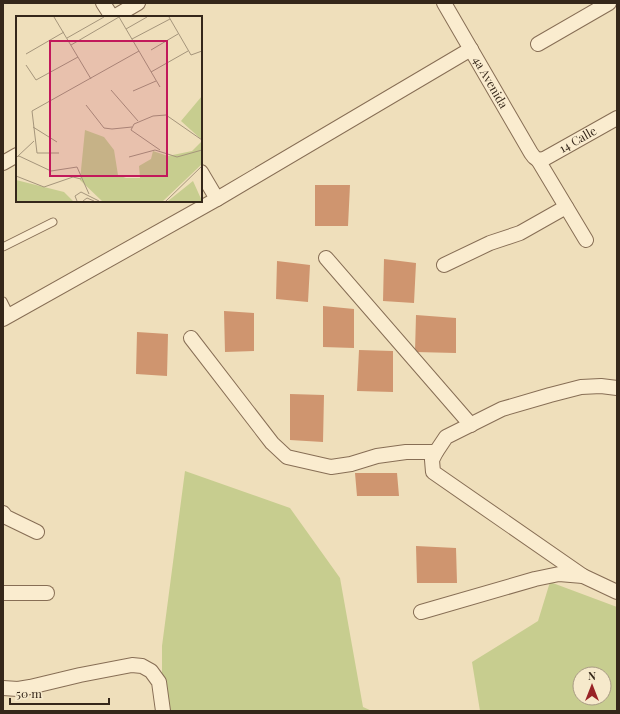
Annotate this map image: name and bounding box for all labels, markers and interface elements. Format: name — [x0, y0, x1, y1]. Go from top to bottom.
inset map — [16, 16, 202, 202]
street label: 4a Avenida — [470, 53, 512, 111]
street label: 14 Calle — [556, 122, 599, 156]
north arrow — [572, 666, 612, 706]
text: N — [588, 668, 596, 683]
scale bar — [10, 680, 109, 706]
text: 50 m — [16, 685, 42, 701]

